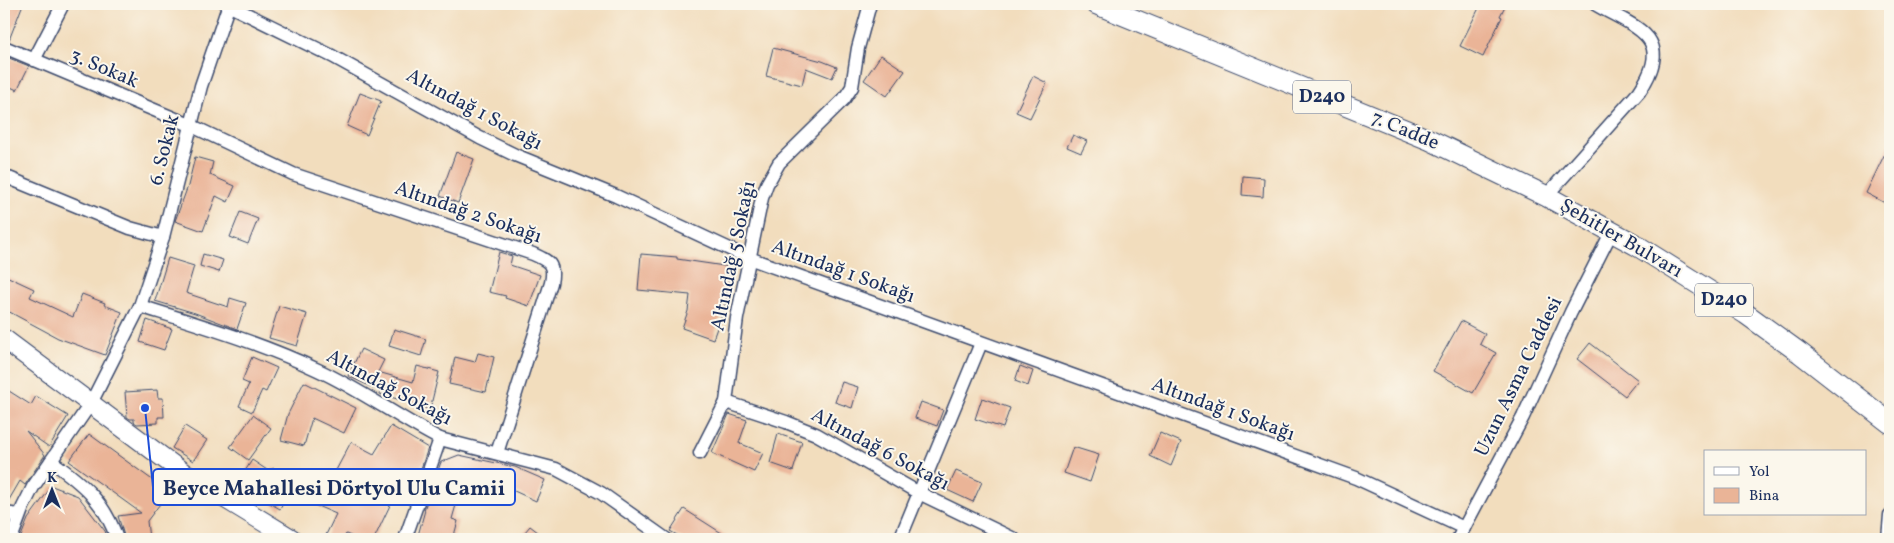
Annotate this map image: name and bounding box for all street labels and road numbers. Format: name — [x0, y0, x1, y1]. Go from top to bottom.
street label: 3. Sokak — [65, 42, 143, 96]
street label: Altındağ 1 Sokağı — [401, 62, 547, 158]
road number: D240 — [1293, 80, 1351, 114]
street label: 7. Cadde — [1367, 104, 1443, 158]
street label: 6. Sokak — [143, 112, 187, 188]
street label: Altındağ 2 Sokağı — [391, 175, 545, 251]
street label: Altındağ 5 Sokağı — [704, 178, 764, 334]
street label: Şehitler Bulvarı — [1554, 192, 1688, 286]
street label: Altındağ 1 Sokağı — [767, 233, 919, 311]
road number: D240 — [1695, 284, 1753, 316]
street label: Uzun Asma Caddesi — [1468, 292, 1570, 462]
street label: Altındağ Sokağı — [321, 343, 457, 433]
street label: Altındağ 1 Sokağı — [1147, 371, 1299, 449]
street label: Altındağ 6 Sokağı — [806, 402, 954, 498]

